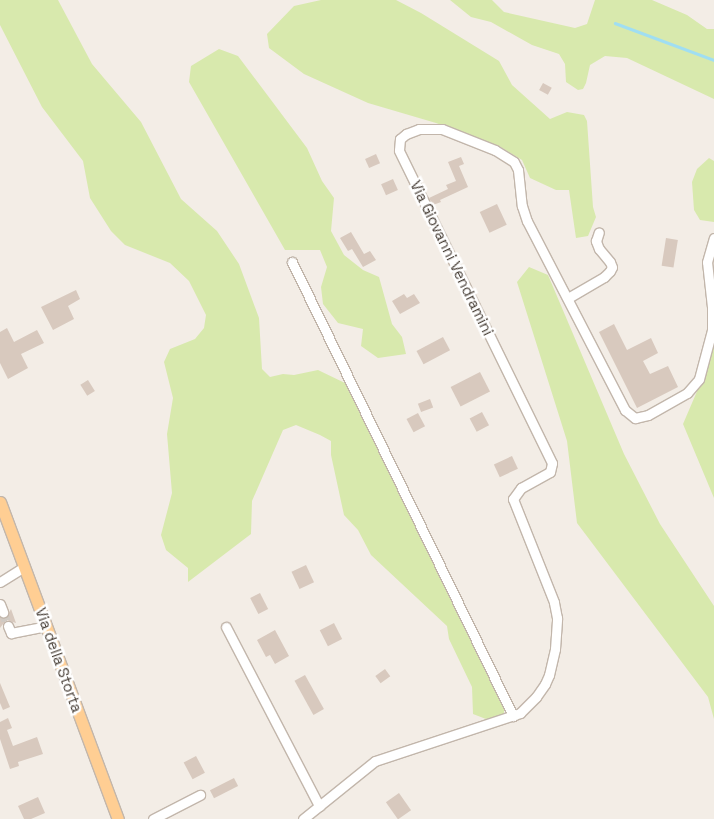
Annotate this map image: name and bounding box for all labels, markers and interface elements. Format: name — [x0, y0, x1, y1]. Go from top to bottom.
street label: Via Giovanni Vendramini — [407, 178, 497, 338]
street label: Via della Storta — [32, 605, 86, 715]

